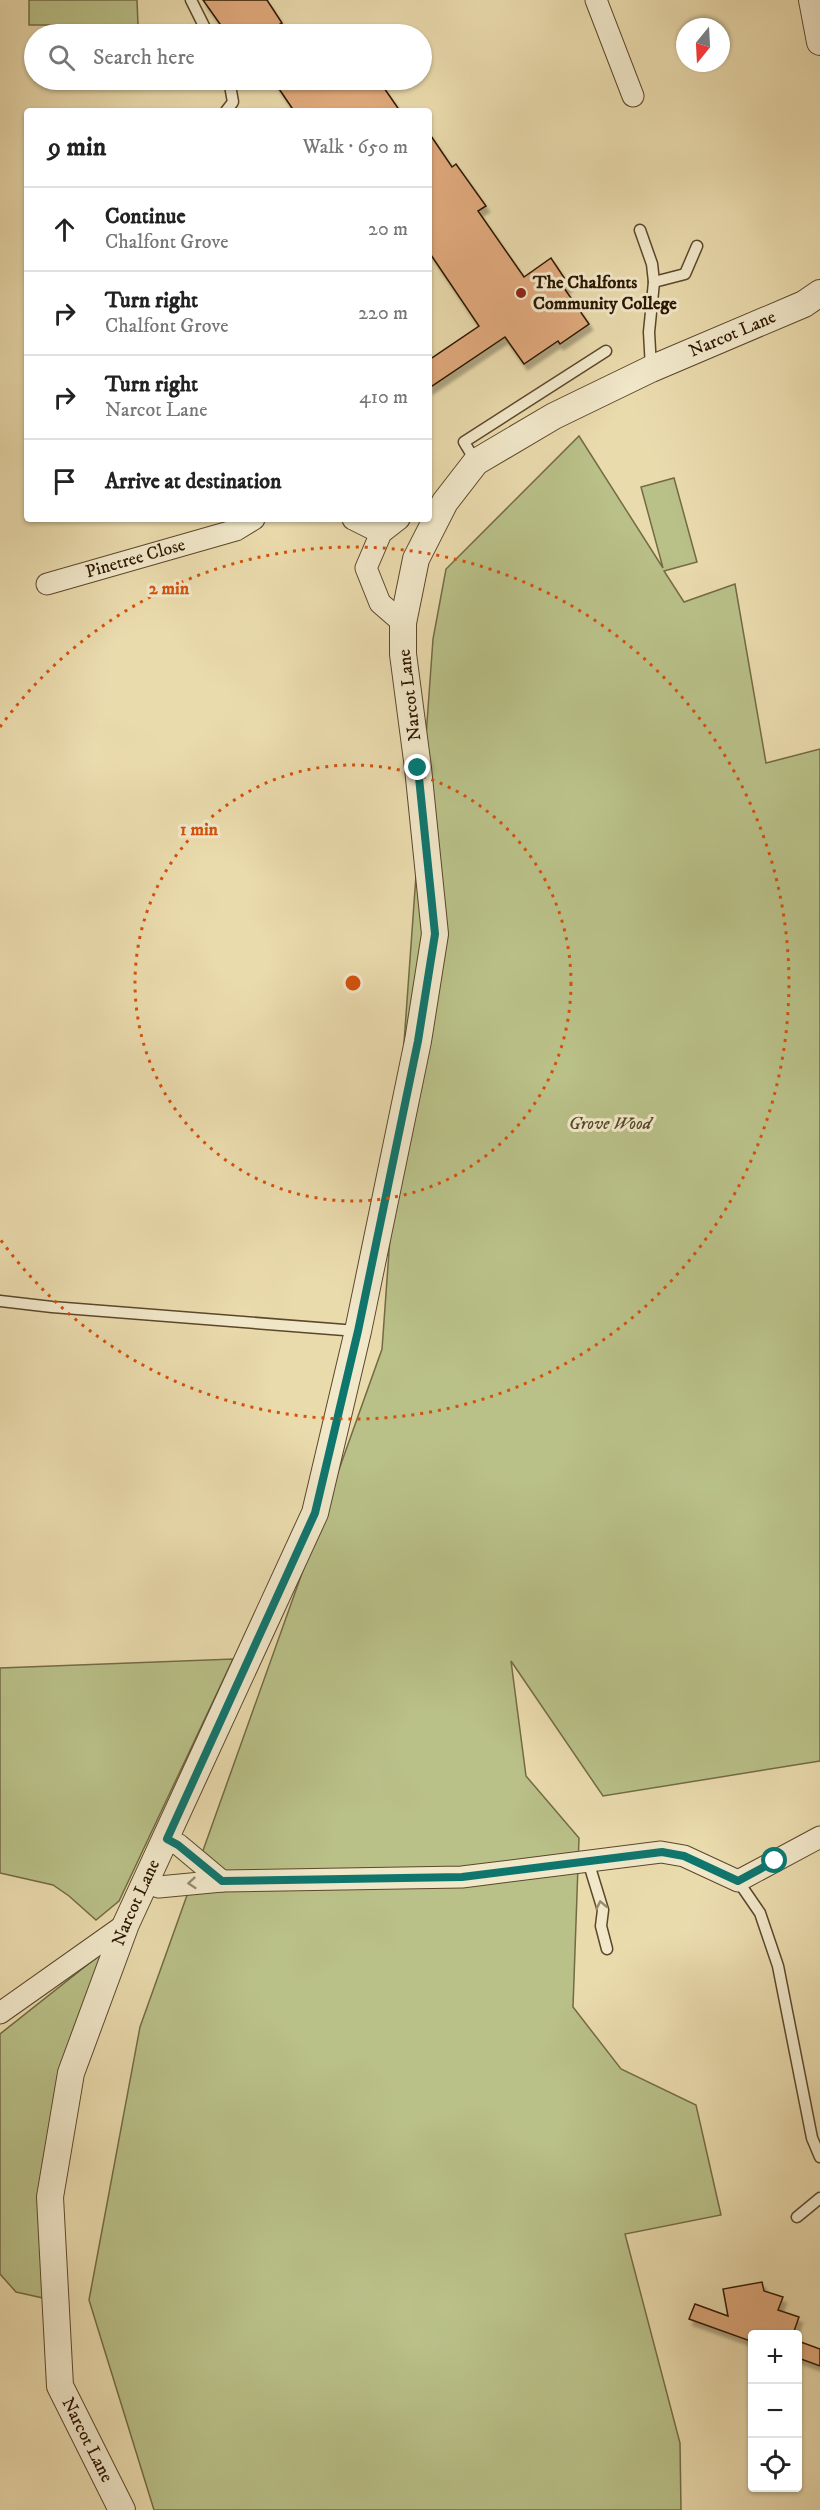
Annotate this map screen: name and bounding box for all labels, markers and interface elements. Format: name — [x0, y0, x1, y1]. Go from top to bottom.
north arrow — [676, 18, 730, 72]
search box — [24, 24, 432, 90]
icon: search — [45, 41, 78, 74]
text: Search here — [93, 44, 195, 71]
text: 9 min — [48, 131, 106, 164]
text: Walk · 650 m — [303, 135, 408, 160]
text: Continue — [105, 203, 186, 230]
icon: ahead — [48, 213, 81, 246]
text: 20 m — [368, 217, 408, 242]
text: Chalfont Grove — [105, 230, 229, 255]
place label: The Chalfonts Community College — [532, 272, 677, 315]
marker: The Chalfonts Community College — [514, 286, 528, 300]
text: Turn right — [105, 287, 198, 314]
icon: right — [48, 297, 81, 330]
text: 220 m — [358, 301, 408, 326]
street label: Narcot Lane — [686, 306, 779, 363]
text: Chalfont Grove — [105, 314, 229, 339]
text: Turn right — [105, 371, 198, 398]
icon: right — [48, 381, 81, 414]
text: 410 m — [359, 385, 408, 410]
text: Narcot Lane — [105, 398, 207, 423]
icon: arrive — [48, 465, 81, 498]
text: Arrive at destination — [105, 468, 282, 495]
street label: Pinetree Close — [83, 534, 188, 583]
text: 2 min — [149, 578, 190, 600]
street label: Narcot Lane — [393, 648, 427, 742]
route end — [404, 754, 430, 780]
text: 1 min — [180, 819, 219, 841]
centre of rings — [343, 973, 363, 993]
park label: Grove Wood — [569, 1113, 654, 1135]
route start — [761, 1847, 787, 1873]
street label: Narcot Lane — [108, 1856, 165, 1949]
one-way arrow — [187, 1876, 196, 1889]
one-way arrow — [595, 1900, 608, 1910]
map controls — [748, 2330, 802, 2492]
button: + — [748, 2330, 802, 2384]
button: − — [748, 2384, 802, 2438]
street label: Narcot Lane — [56, 2394, 118, 2486]
button: locate — [748, 2438, 802, 2492]

